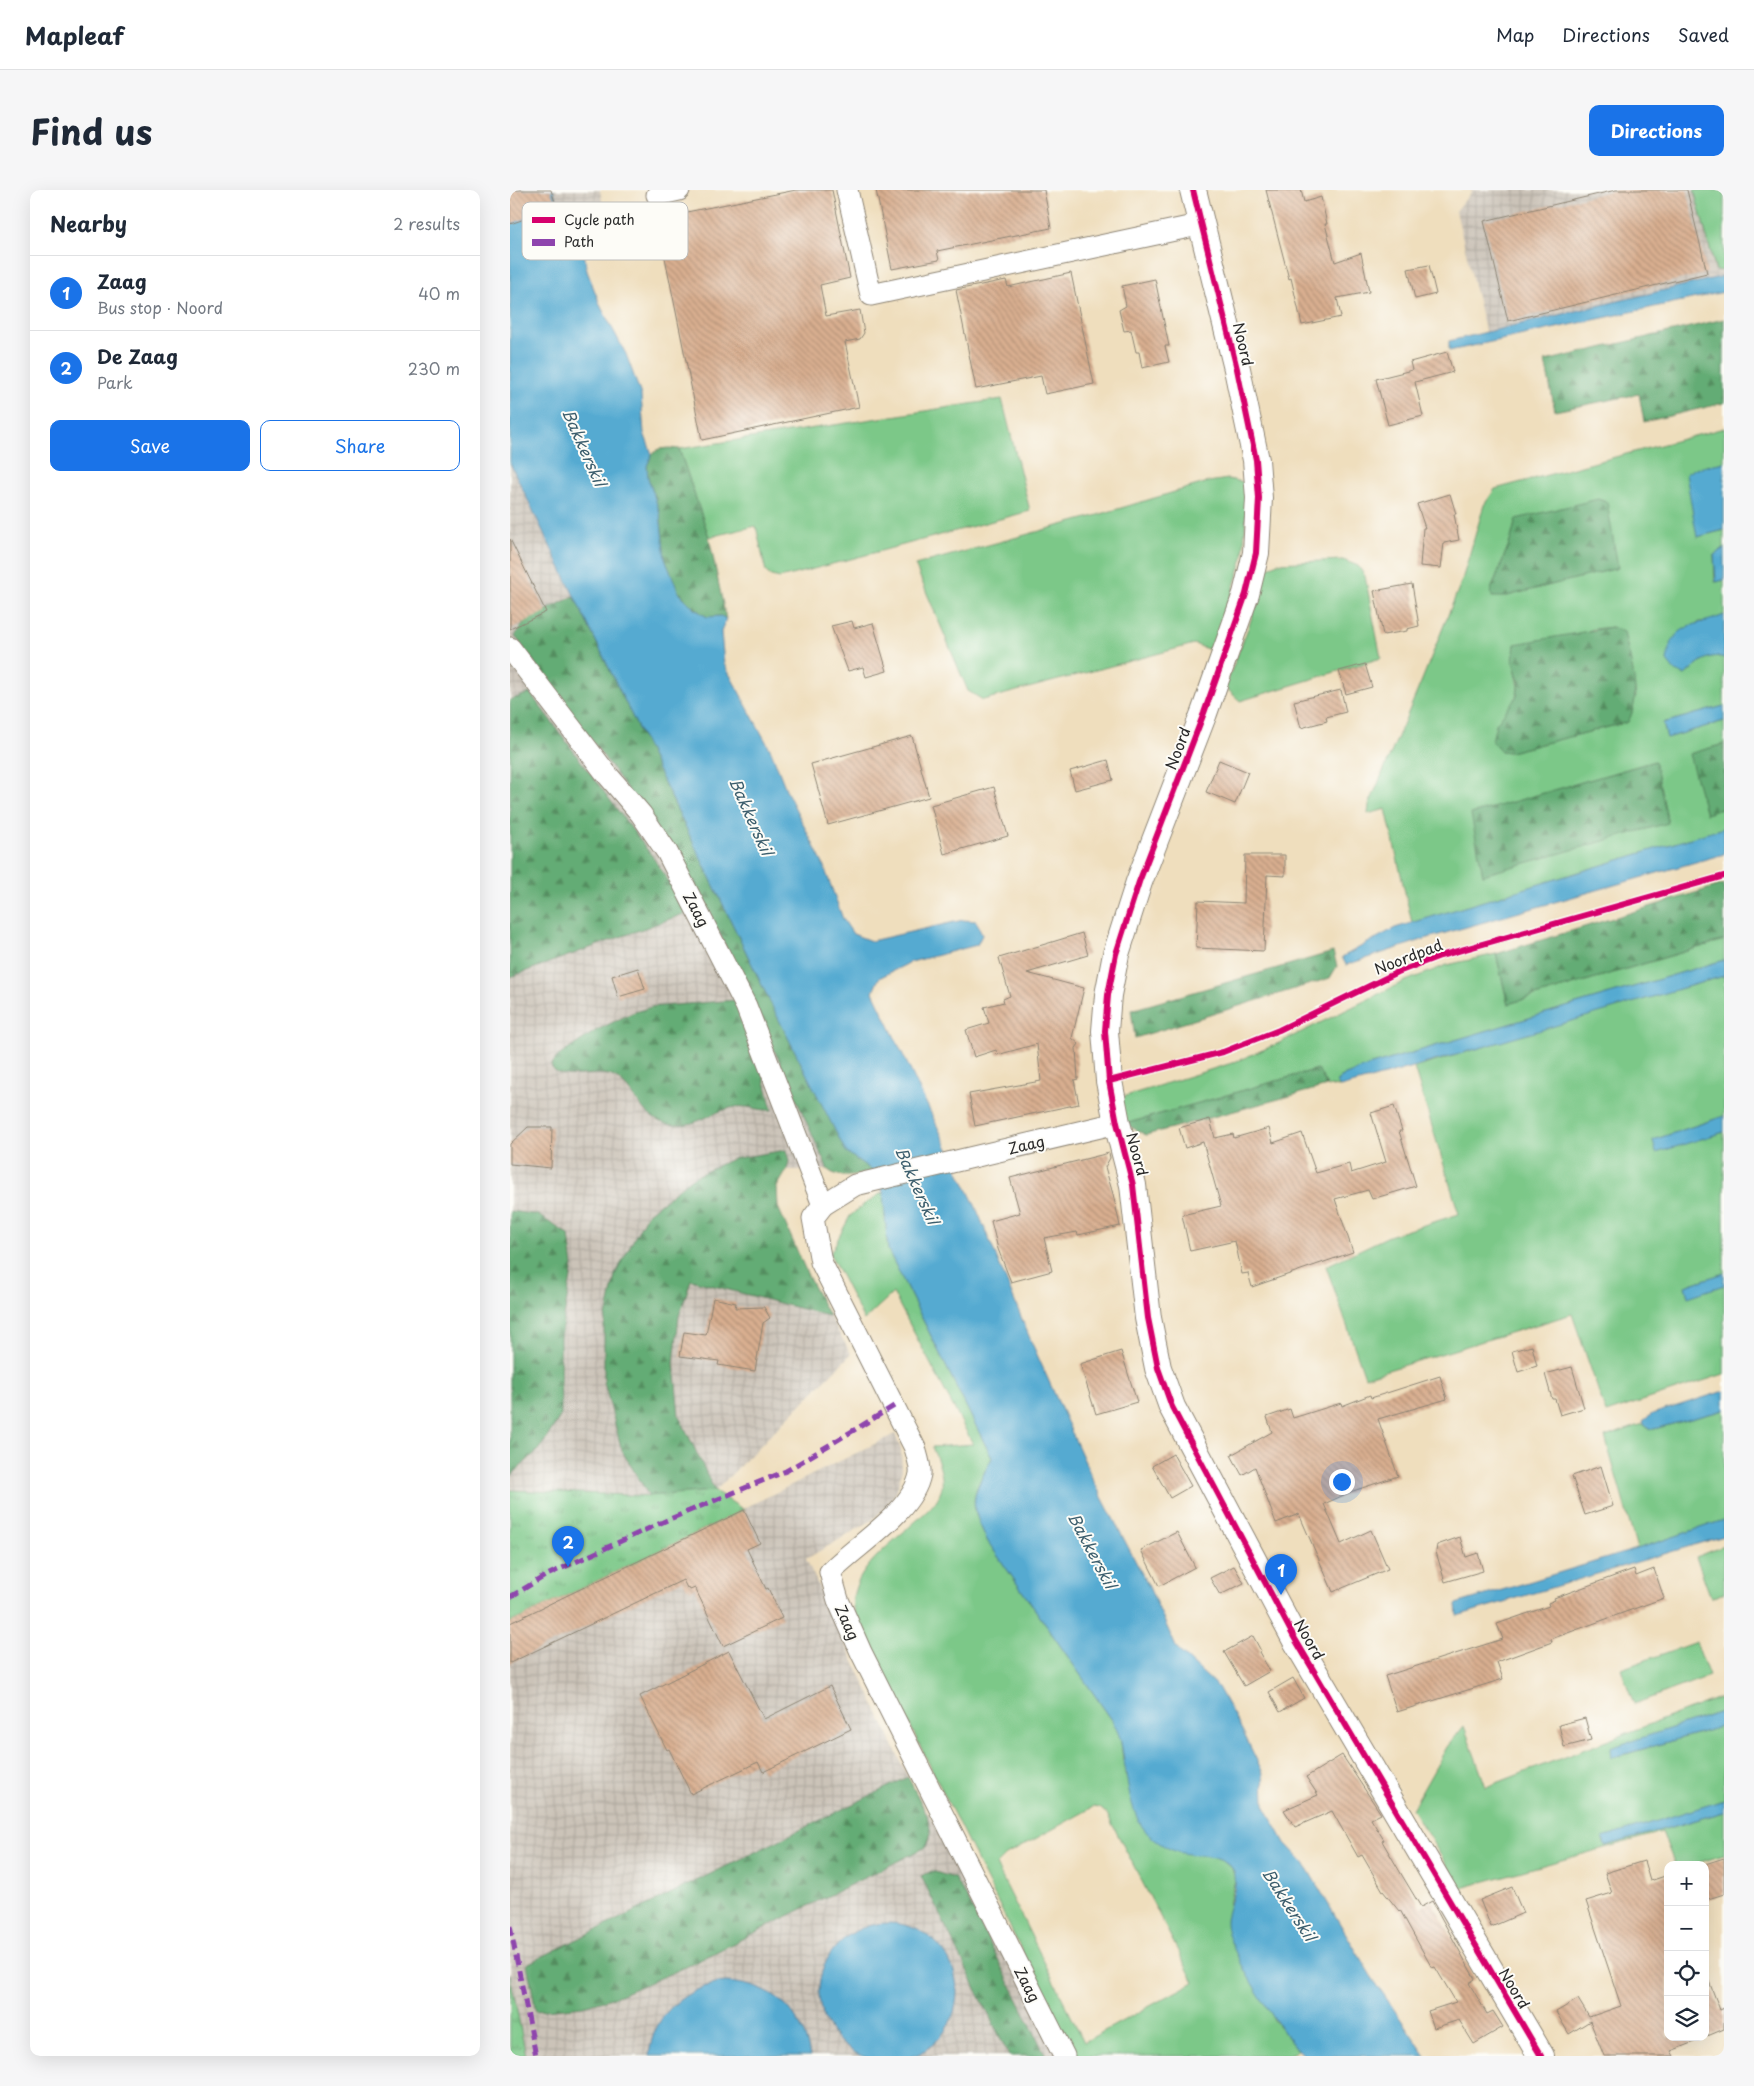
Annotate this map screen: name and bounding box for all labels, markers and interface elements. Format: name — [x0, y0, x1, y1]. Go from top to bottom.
text: Mapleaf — [25, 17, 124, 53]
text: Map — [1496, 21, 1534, 48]
text: Directions — [1562, 21, 1650, 48]
text: Saved — [1678, 21, 1729, 48]
text: Find us — [30, 104, 152, 157]
button: Directions — [1589, 105, 1724, 156]
legend — [522, 202, 688, 260]
text: Nearby — [50, 207, 127, 239]
text: Cycle path — [564, 209, 635, 230]
text: 2 results — [393, 211, 460, 235]
text: Path — [564, 231, 594, 252]
text: Zaag — [97, 267, 147, 295]
text: 1 — [62, 281, 70, 305]
text: 40 m — [418, 281, 460, 305]
text: Bus stop · Noord — [97, 295, 223, 319]
street label: Noord — [1228, 320, 1260, 368]
text: De Zaag — [97, 342, 178, 370]
text: 2 — [60, 356, 72, 380]
text: 230 m — [408, 356, 460, 380]
text: Park — [97, 370, 133, 394]
water label: Bakkerskil — [557, 404, 614, 492]
button: Save — [50, 420, 250, 471]
button: Share — [260, 420, 460, 471]
street label: Noord — [1158, 723, 1196, 773]
water label: Bakkerskil — [724, 773, 781, 861]
street label: Zaag — [678, 887, 716, 931]
street label: Noordpad — [1370, 932, 1446, 980]
street label: Zaag — [1005, 1129, 1047, 1159]
street label: Noord — [1121, 1130, 1155, 1178]
water label: Bakkerskil — [890, 1142, 947, 1230]
your location — [1329, 1469, 1355, 1495]
water label: Bakkerskil — [1063, 1508, 1124, 1594]
pin: 2 — [552, 1526, 584, 1567]
pin: 1 — [1265, 1554, 1297, 1595]
street label: Zaag — [830, 1600, 866, 1644]
street label: Noord — [1289, 1614, 1331, 1664]
map controls — [1664, 1861, 1709, 2041]
button: + — [1664, 1861, 1709, 1906]
water label: Bakkerskil — [1257, 1863, 1324, 1947]
button: − — [1664, 1906, 1709, 1951]
button: locate — [1664, 1951, 1709, 1996]
street label: Zaag — [1009, 1962, 1047, 2006]
street label: Noord — [1494, 1963, 1536, 2013]
button: layers — [1664, 1996, 1709, 2041]

